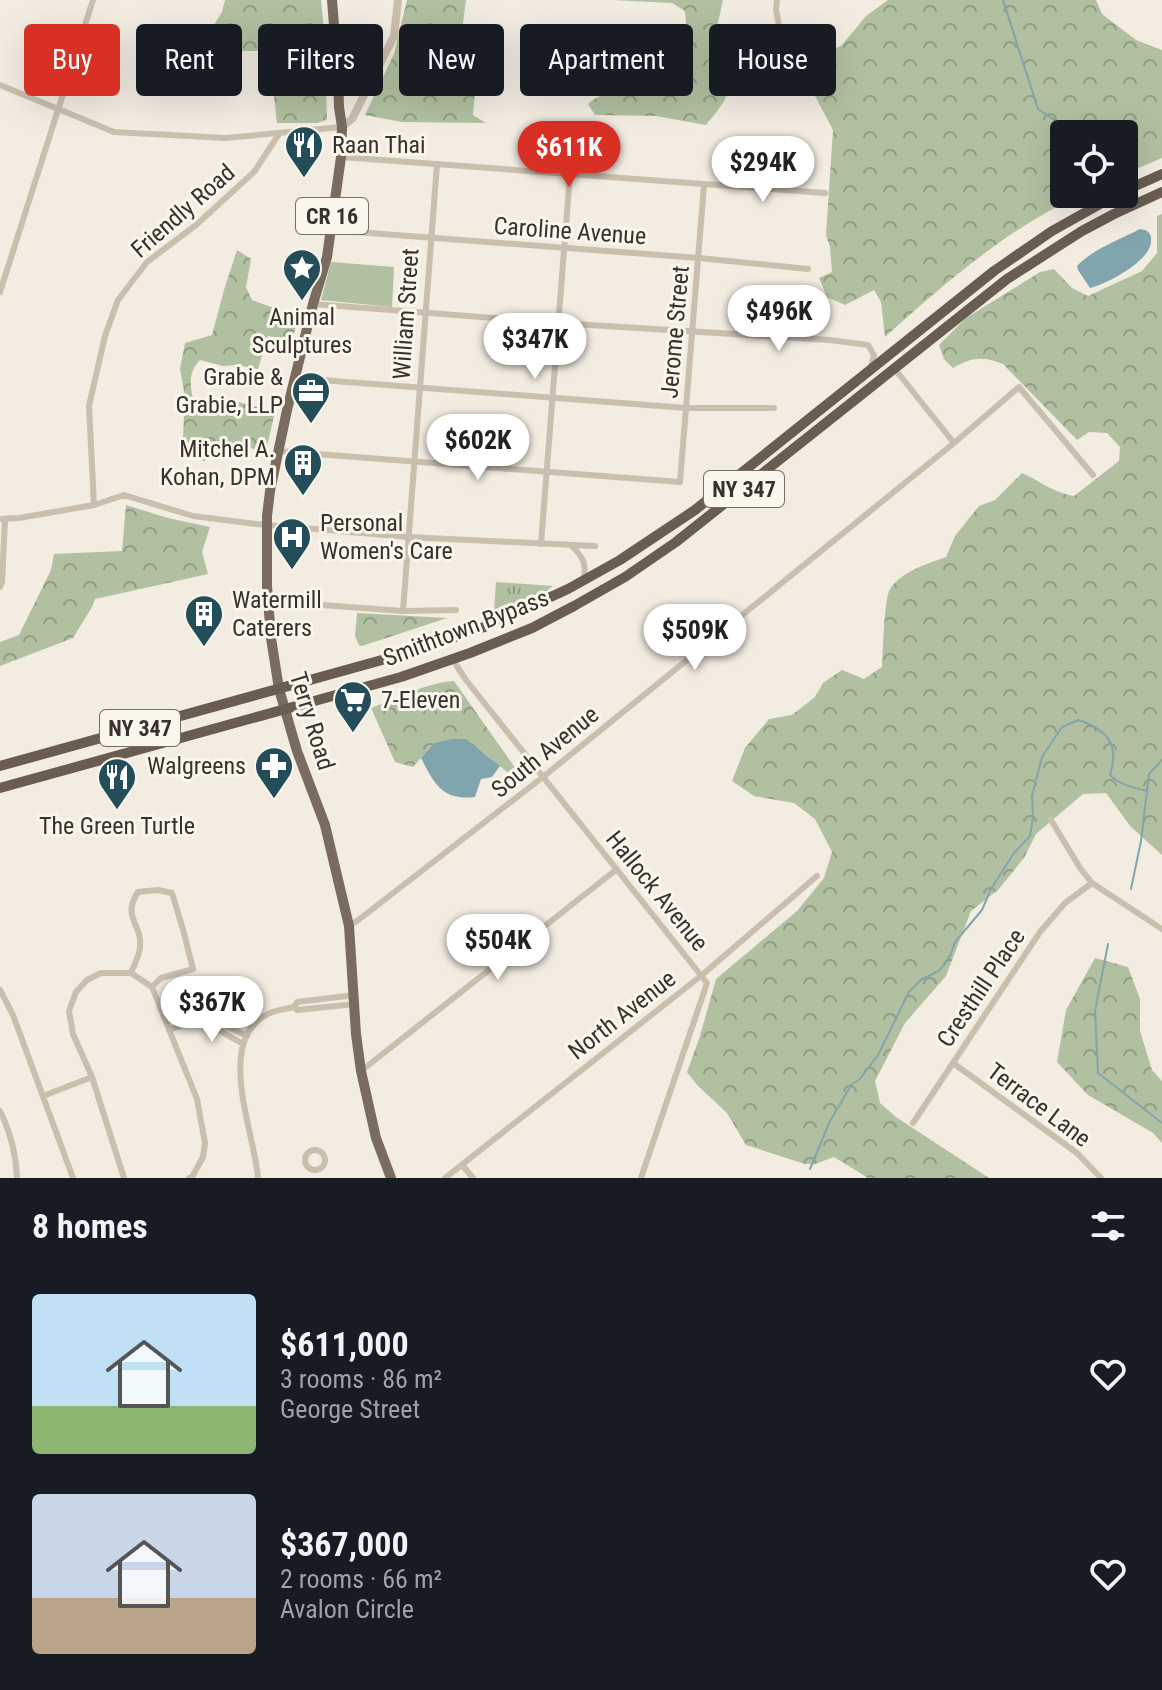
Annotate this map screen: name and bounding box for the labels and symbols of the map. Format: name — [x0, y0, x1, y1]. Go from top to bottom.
pin: $611K — [513, 121, 625, 189]
restaurant icon: Raan Thai — [283, 124, 325, 179]
place label: Raan Thai — [332, 131, 425, 159]
pin: $294K — [707, 136, 819, 204]
street label: Friendly Road — [125, 158, 241, 264]
road number: CR 16 — [296, 198, 368, 234]
street label: Caroline Avenue — [493, 212, 647, 250]
place icon: Animal Sculptures — [281, 247, 323, 302]
street label: William Street — [387, 247, 425, 381]
street label: Jerome Street — [655, 265, 695, 399]
pin: $496K — [723, 285, 835, 353]
place label: Animal Sculptures — [252, 303, 352, 359]
pin: $347K — [479, 313, 591, 381]
place label: Grabie & Grabie, LLP — [176, 363, 283, 419]
office icon: Grabie & Grabie, LLP — [290, 370, 332, 425]
pin: $602K — [422, 414, 534, 482]
place label: Mitchel A. Kohan, DPM — [160, 435, 275, 491]
building icon: Mitchel A. Kohan, DPM — [282, 442, 324, 497]
road number: NY 347 — [704, 471, 784, 507]
place label: Personal Women's Care — [320, 509, 453, 565]
hospital icon: Personal Women's Care — [271, 516, 313, 571]
street label: Smithtown Bypass — [379, 584, 553, 672]
place label: Watermill Caterers — [232, 586, 322, 642]
building icon: Watermill Caterers — [183, 593, 225, 648]
pin: $509K — [639, 604, 751, 672]
street label: Terry Road — [284, 669, 340, 773]
supermarket icon: 7-Eleven — [332, 679, 374, 734]
place label: 7-Eleven — [381, 686, 460, 714]
street label: South Avenue — [486, 700, 604, 804]
road number: NY 347 — [100, 710, 180, 746]
pharmacy icon: Walgreens — [253, 745, 295, 800]
place label: Walgreens — [147, 752, 246, 780]
restaurant icon: The Green Turtle — [96, 756, 138, 811]
place label: The Green Turtle — [39, 812, 195, 840]
street label: Hallock Avenue — [600, 825, 714, 957]
pin: $504K — [442, 914, 554, 982]
street label: Cresthill Place — [931, 924, 1031, 1052]
street label: North Avenue — [563, 965, 681, 1065]
pin: $367K — [156, 976, 268, 1044]
street label: Terrace Lane — [982, 1057, 1096, 1153]

